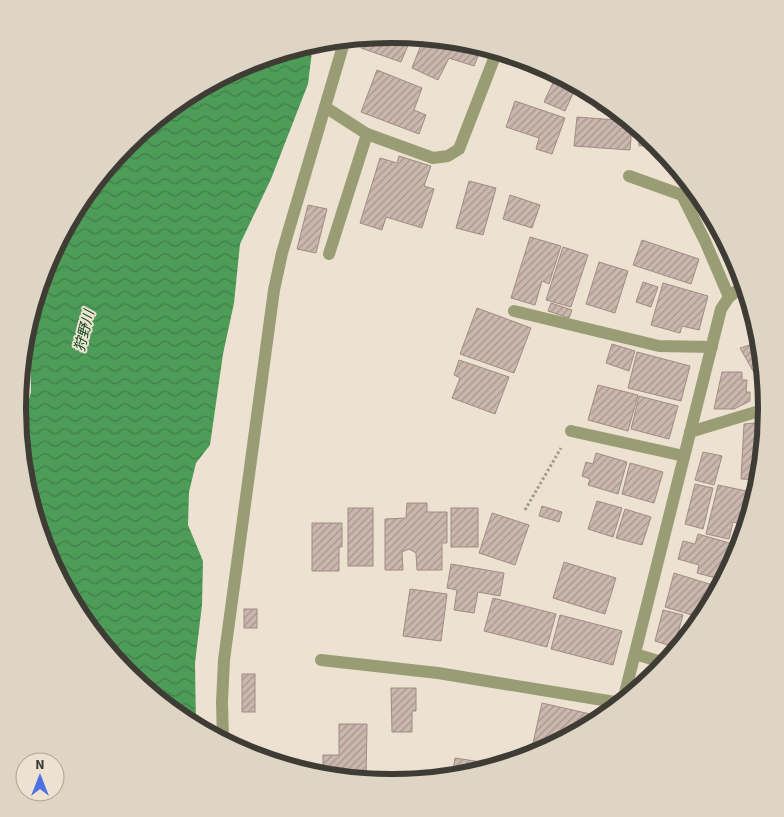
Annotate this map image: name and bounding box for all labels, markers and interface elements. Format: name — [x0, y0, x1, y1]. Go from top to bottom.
water label: 狩野川 — [70, 306, 100, 354]
north arrow — [15, 752, 65, 802]
text: N — [35, 755, 45, 775]

